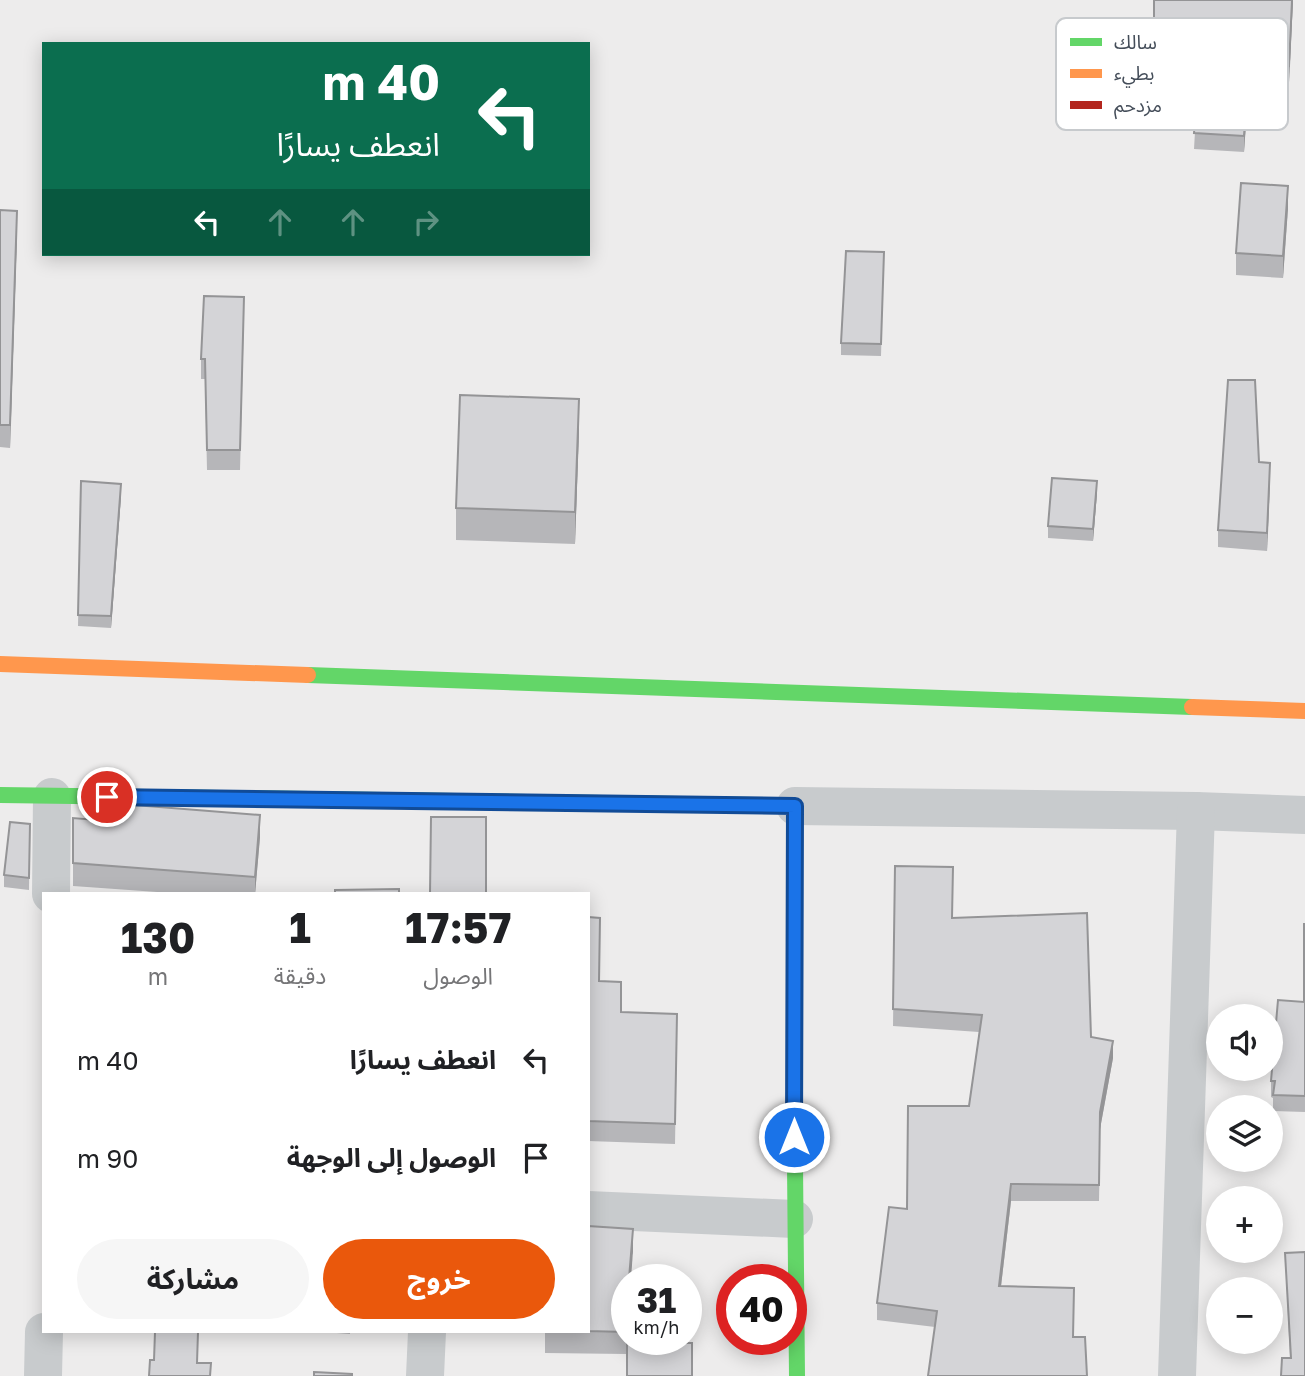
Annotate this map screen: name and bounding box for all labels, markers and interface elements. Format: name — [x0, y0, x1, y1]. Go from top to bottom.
legend — [1056, 18, 1288, 130]
text: سالك — [1114, 30, 1157, 53]
text: 40 m — [322, 52, 440, 111]
text: بطيء — [1114, 61, 1154, 88]
icon: left — [464, 70, 555, 161]
text: مزدحم — [1114, 93, 1162, 120]
text: انعطف يسارًا — [277, 125, 440, 163]
icon: left — [188, 203, 226, 241]
icon: ahead — [261, 203, 299, 241]
icon: ahead — [334, 203, 372, 241]
icon: right — [407, 203, 445, 241]
pin — [77, 767, 137, 827]
icon: arrive — [88, 778, 126, 816]
text: 1 — [289, 902, 311, 952]
text: 17:57 — [405, 902, 511, 952]
text: 130 — [121, 912, 195, 962]
text: دقيقة — [274, 961, 326, 989]
text: الوصول — [423, 961, 493, 989]
text: m — [148, 962, 168, 990]
map controls — [1206, 1004, 1283, 1354]
button: sound — [1206, 1004, 1283, 1081]
icon: left — [517, 1041, 555, 1079]
text: انعطف يسارًا — [350, 1044, 496, 1075]
text: 40 m — [77, 1045, 139, 1076]
button: layers — [1206, 1095, 1283, 1172]
position arrow — [757, 1100, 831, 1174]
icon: arrive — [517, 1139, 555, 1177]
text: الوصول إلى الوجهة — [287, 1142, 496, 1173]
text: 90 m — [77, 1143, 138, 1174]
button: + — [1206, 1186, 1283, 1263]
button: مشاركة — [77, 1239, 309, 1319]
button: خروج — [323, 1239, 555, 1319]
speed limit sign: 40 — [716, 1264, 807, 1355]
button: − — [1206, 1277, 1283, 1354]
text: 31 — [637, 1279, 676, 1321]
text: km/h — [634, 1316, 679, 1338]

